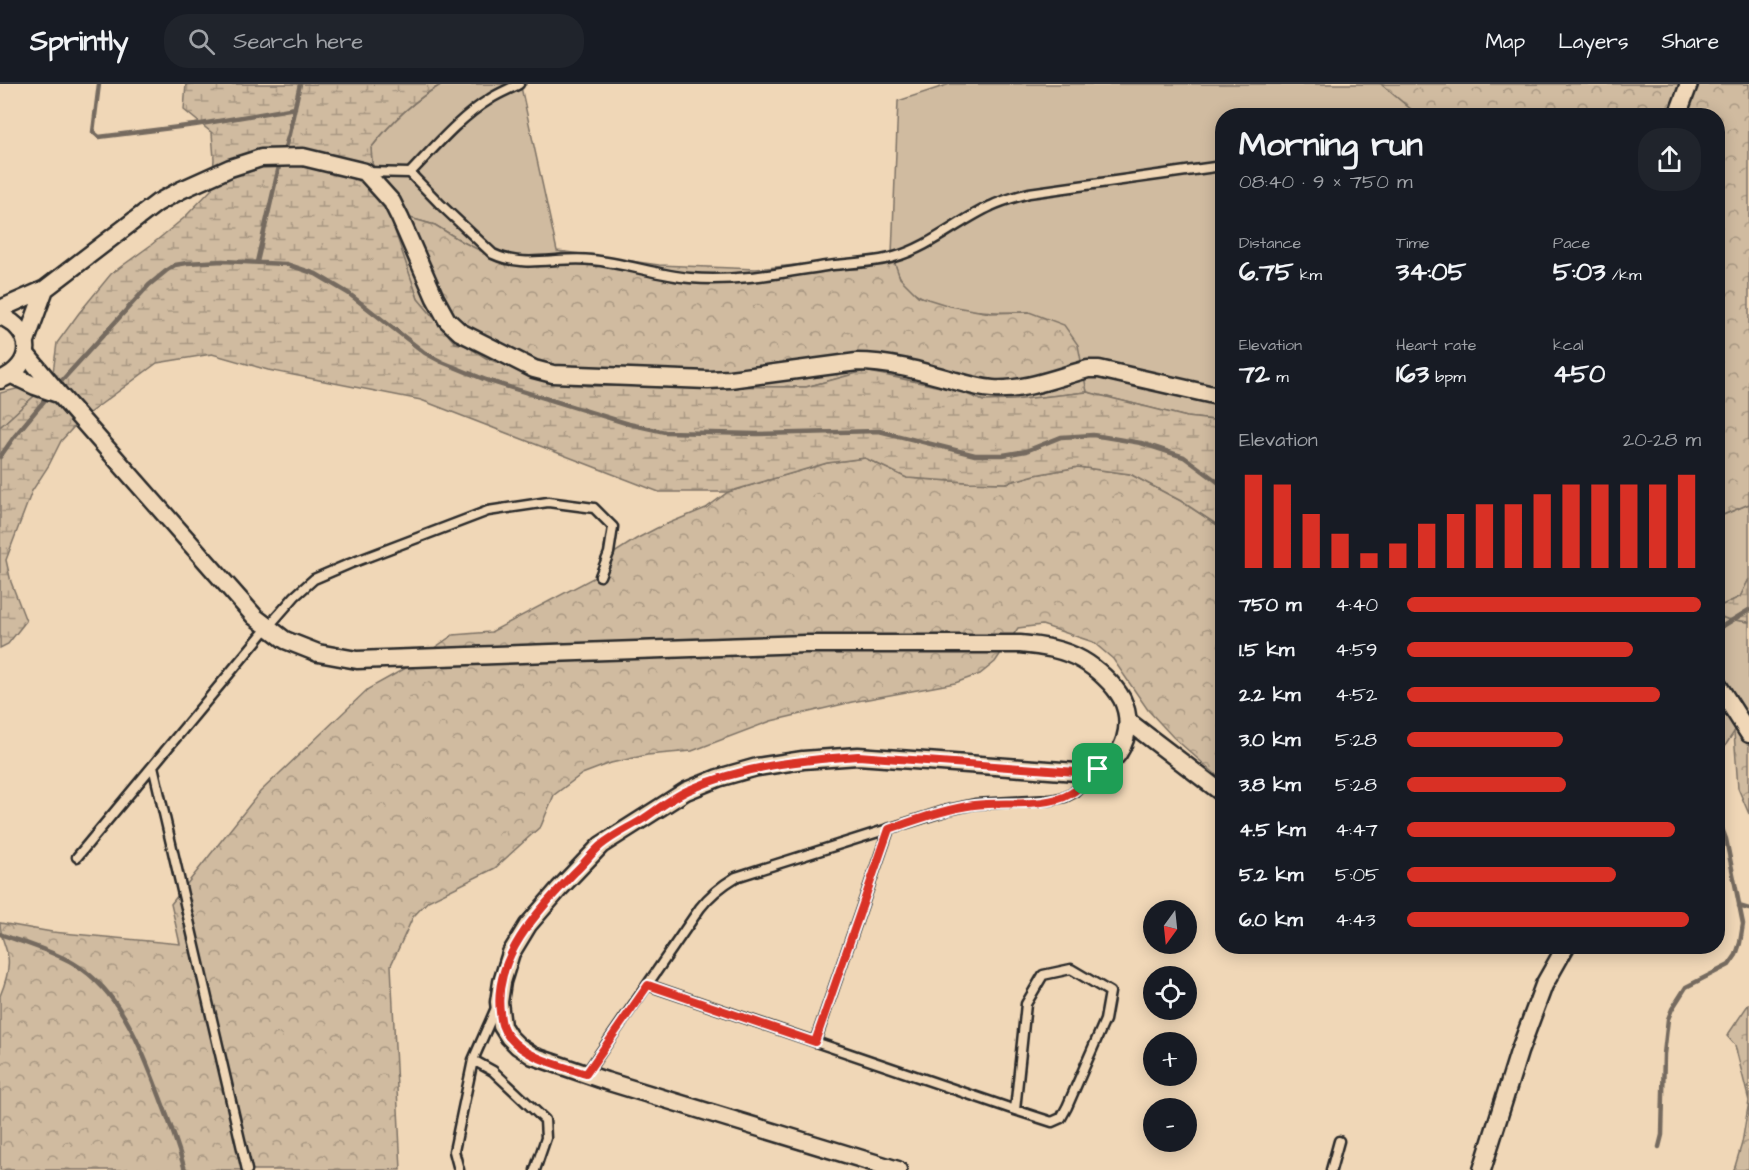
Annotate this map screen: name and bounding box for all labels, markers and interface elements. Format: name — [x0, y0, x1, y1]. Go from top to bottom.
search box — [164, 14, 584, 68]
text: Sprintly — [30, 22, 128, 61]
icon: search — [185, 25, 218, 58]
text: Search here — [233, 26, 363, 57]
text: Map — [1485, 27, 1525, 56]
text: Layers — [1558, 27, 1628, 56]
text: Share — [1661, 27, 1719, 56]
text: Morning run — [1239, 122, 1423, 168]
button: share — [1638, 128, 1701, 191]
text: 08:40 · 9 × 750 m — [1239, 168, 1412, 196]
text: Distance — [1239, 232, 1301, 254]
text: Time — [1396, 232, 1430, 254]
text: Pace — [1553, 232, 1590, 254]
text: 6.75 — [1239, 254, 1293, 290]
text: 34:05 — [1396, 254, 1466, 290]
text: 5:03 — [1553, 254, 1605, 290]
text: km — [1293, 264, 1322, 286]
text: /km — [1605, 264, 1641, 286]
text: Elevation — [1239, 334, 1302, 356]
text: Heart rate — [1396, 334, 1476, 356]
text: kcal — [1553, 334, 1584, 356]
text: 72 — [1239, 356, 1270, 392]
text: 163 — [1396, 356, 1429, 392]
text: 450 — [1553, 356, 1606, 392]
text: m — [1270, 366, 1289, 388]
text: bpm — [1429, 366, 1466, 388]
text: Elevation — [1239, 426, 1318, 454]
text: 20–28 m — [1623, 426, 1701, 454]
text: 750 m — [1239, 591, 1302, 619]
text: 4:40 — [1335, 591, 1378, 619]
text: 1.5 km — [1239, 636, 1294, 664]
text: 4:59 — [1335, 636, 1378, 664]
text: 2.2 km — [1239, 681, 1301, 709]
text: 4:52 — [1335, 681, 1378, 709]
text: 3.0 km — [1239, 726, 1300, 754]
text: 5:28 — [1335, 726, 1377, 754]
pin — [1072, 743, 1123, 794]
icon: arrive — [1081, 752, 1114, 785]
text: 3.8 km — [1239, 771, 1301, 799]
text: 5:28 — [1335, 771, 1377, 799]
text: 4.5 km — [1239, 816, 1305, 844]
text: 4:47 — [1335, 816, 1378, 844]
text: 5.2 km — [1239, 861, 1303, 889]
text: 5:05 — [1335, 861, 1379, 889]
north arrow — [1143, 900, 1197, 954]
map controls — [1143, 900, 1197, 1152]
text: 6.0 km — [1239, 906, 1303, 934]
text: 4:43 — [1335, 906, 1376, 934]
button: locate — [1143, 966, 1197, 1020]
button: + — [1143, 1032, 1197, 1086]
button: − — [1143, 1098, 1197, 1152]

